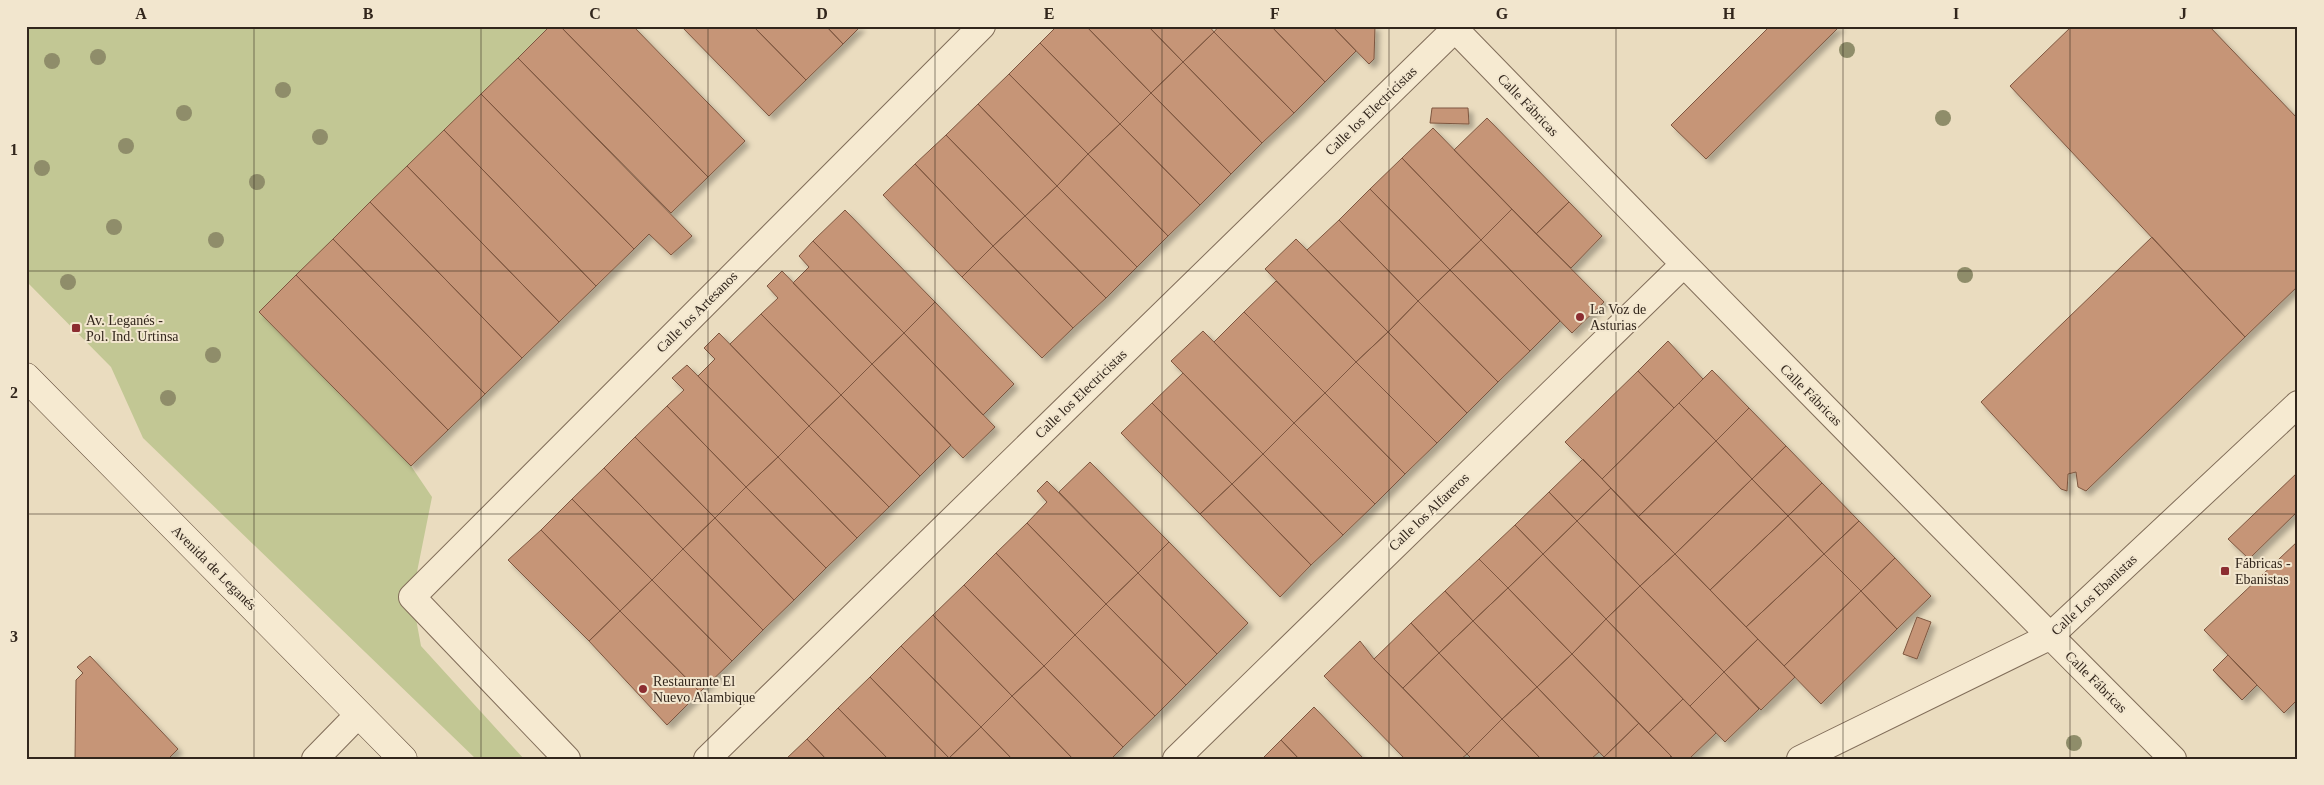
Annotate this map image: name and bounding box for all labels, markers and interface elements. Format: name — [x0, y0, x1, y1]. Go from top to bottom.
text: A — [135, 5, 147, 22]
text: B — [363, 5, 374, 22]
text: C — [589, 5, 601, 22]
text: D — [816, 5, 828, 22]
text: E — [1044, 5, 1054, 22]
text: F — [1270, 5, 1280, 22]
text: G — [1496, 5, 1509, 22]
text: H — [1723, 5, 1736, 22]
text: I — [1953, 5, 1959, 22]
text: J — [2179, 5, 2187, 22]
street label: Calle los Electricistas — [1322, 63, 1420, 159]
street label: Calle Fábricas — [1495, 71, 1561, 139]
text: 1 — [10, 141, 18, 158]
street label: Calle los Artesanos — [653, 268, 741, 356]
place label: La Voz de Asturias — [1590, 302, 1646, 333]
marker: La Voz de Asturias — [1574, 311, 1586, 323]
place label: Av. Leganés - Pol. Ind. Urtinsa — [86, 313, 179, 344]
marker: Av. Leganés - Pol. Ind. Urtinsa — [70, 322, 82, 334]
street label: Calle los Electricistas — [1032, 346, 1130, 442]
street label: Calle Fábricas — [1777, 361, 1845, 429]
text: 2 — [10, 384, 18, 401]
street label: Calle los Alfareros — [1386, 470, 1472, 554]
street label: Avenida de Leganés — [169, 523, 259, 613]
street label: Calle Los Ebanistas — [2048, 552, 2140, 638]
place label: Fábricas - Ebanistas — [2235, 556, 2291, 587]
marker: Fábricas - Ebanistas — [2219, 565, 2231, 577]
text: 3 — [10, 628, 18, 645]
street label: Calle Fábricas — [2062, 648, 2130, 716]
place label: Restaurante El Nuevo Alambique — [653, 674, 755, 705]
marker: Restaurante El Nuevo Alambique — [637, 683, 649, 695]

